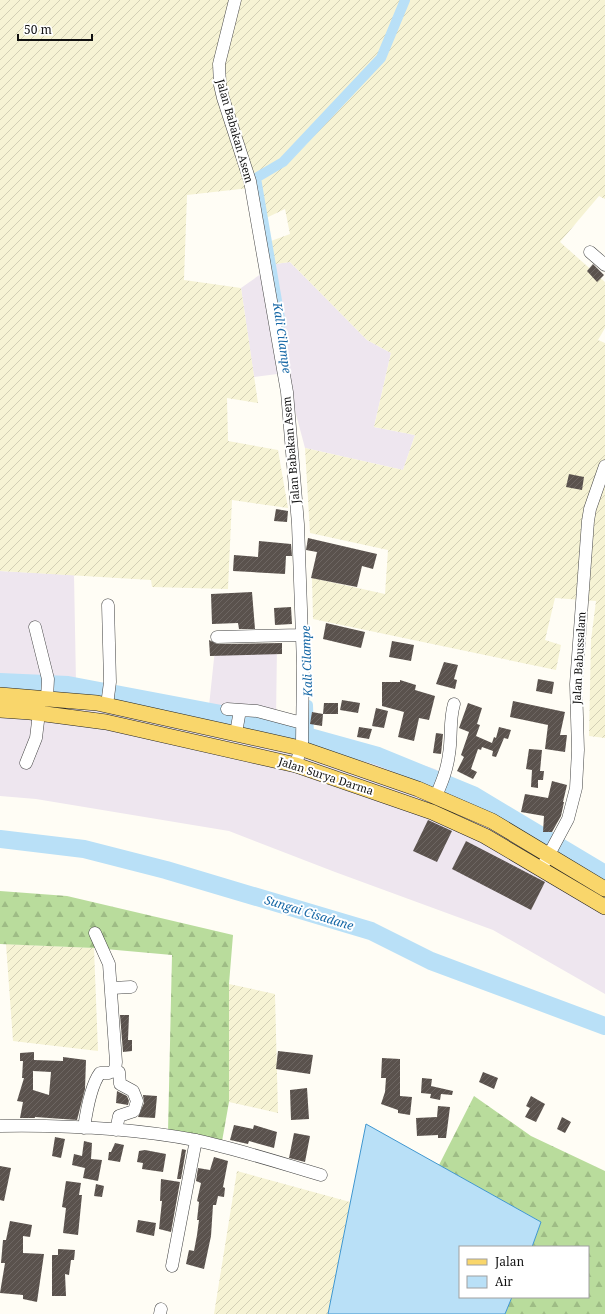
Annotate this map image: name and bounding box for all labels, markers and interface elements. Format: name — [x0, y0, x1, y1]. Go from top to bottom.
scale bar — [18, 16, 92, 42]
text: 50 m — [24, 21, 52, 38]
street label: Jalan Babakan Asem — [213, 76, 258, 185]
water label: Kali Cilampe — [269, 301, 296, 374]
street label: Jalan Babakan Asem — [278, 395, 303, 505]
street label: Jalan Babussalam — [569, 611, 588, 706]
water label: Kali Cilampe — [297, 625, 316, 698]
street label: Jalan Surya Darma — [276, 753, 376, 798]
water label: Sungai Cisadane — [263, 891, 356, 934]
legend — [459, 1246, 589, 1298]
text: Jalan — [494, 1253, 525, 1270]
text: Air — [495, 1273, 513, 1290]

